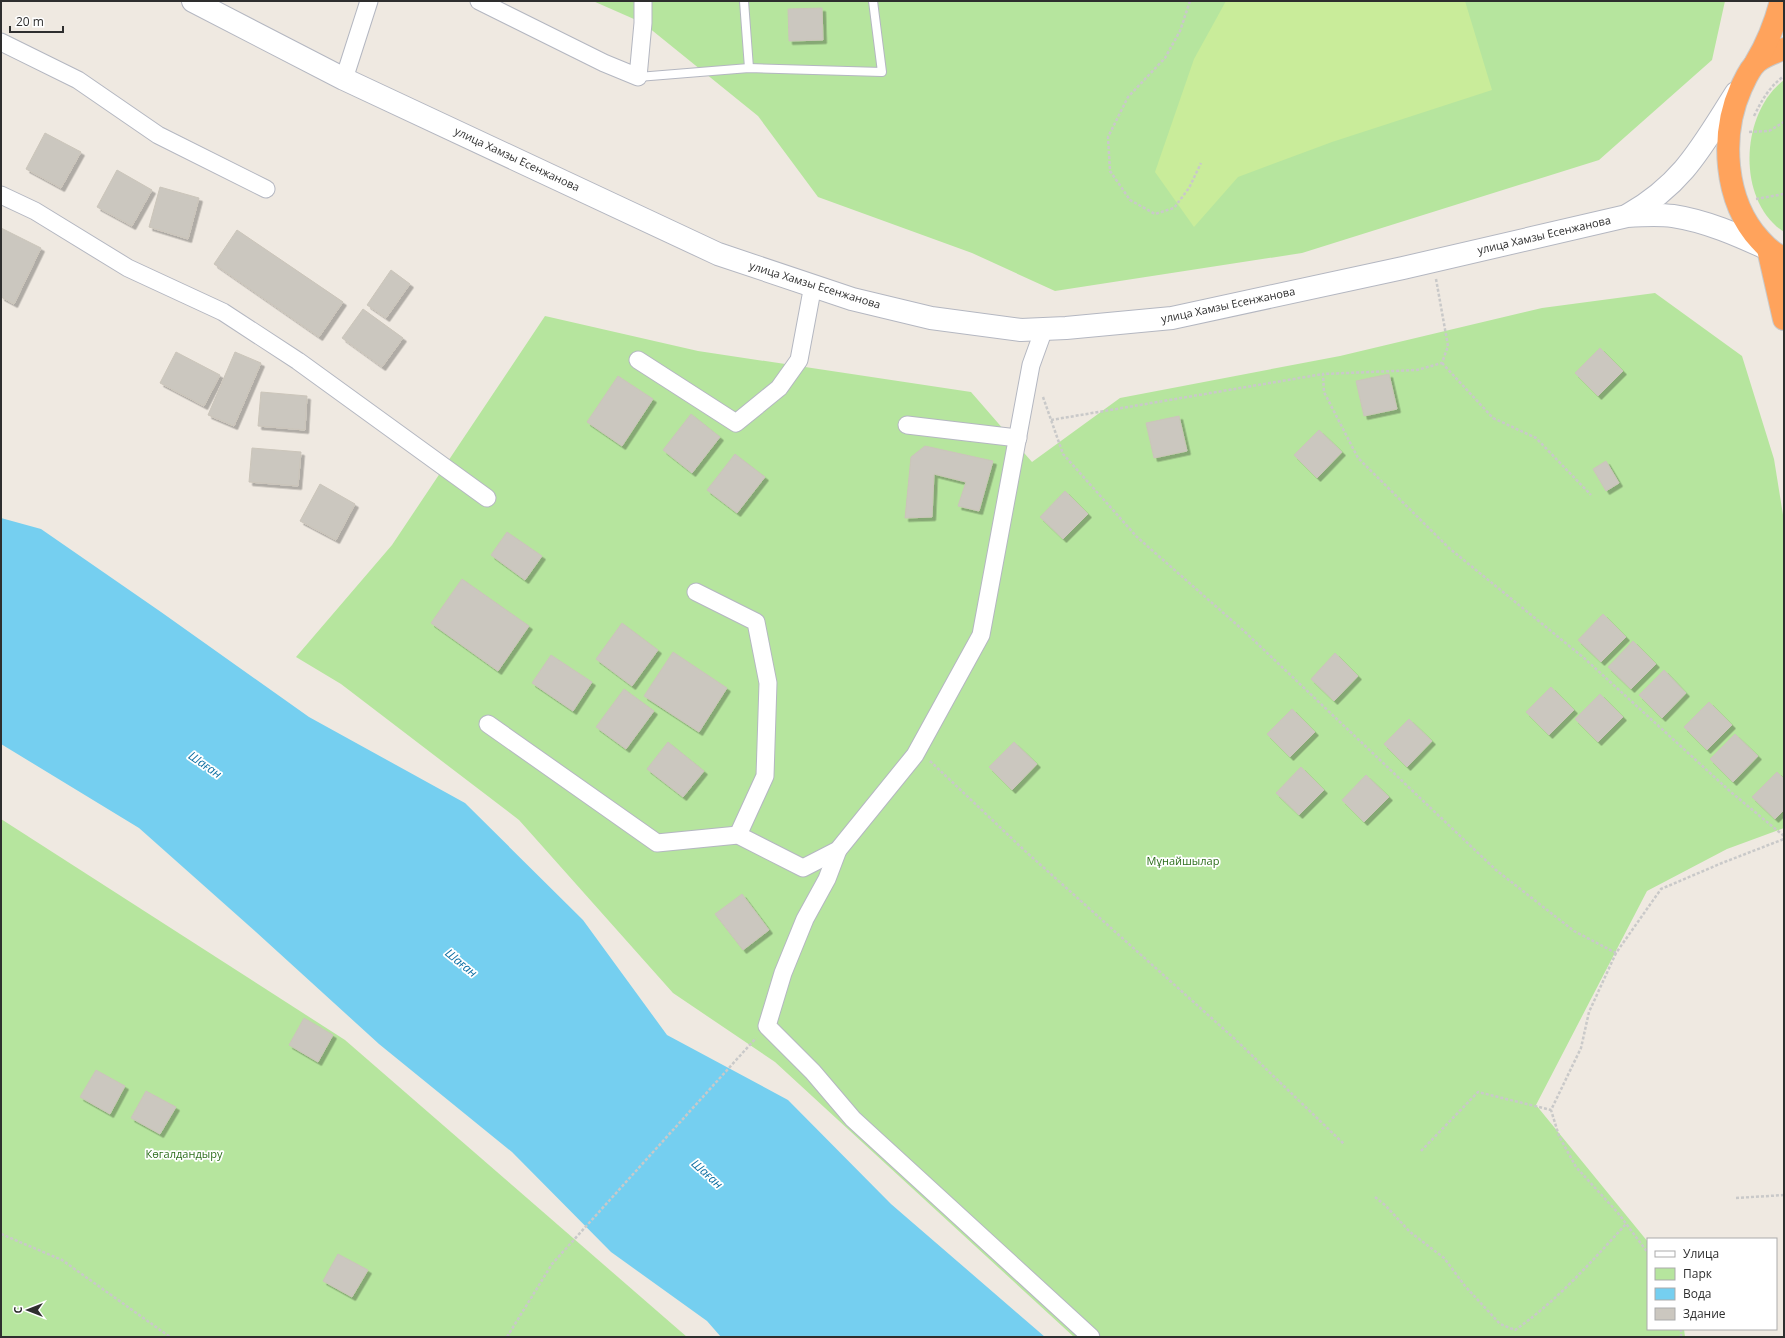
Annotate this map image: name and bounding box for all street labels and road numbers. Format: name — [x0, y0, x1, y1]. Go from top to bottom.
street label: улица Хамзы Есенжанова — [452, 123, 582, 194]
street label: улица Хамзы Есенжанова — [1476, 212, 1612, 257]
street label: улица Хамзы Есенжанова — [748, 257, 883, 312]
street label: улица Хамзы Есенжанова — [1160, 283, 1296, 326]

